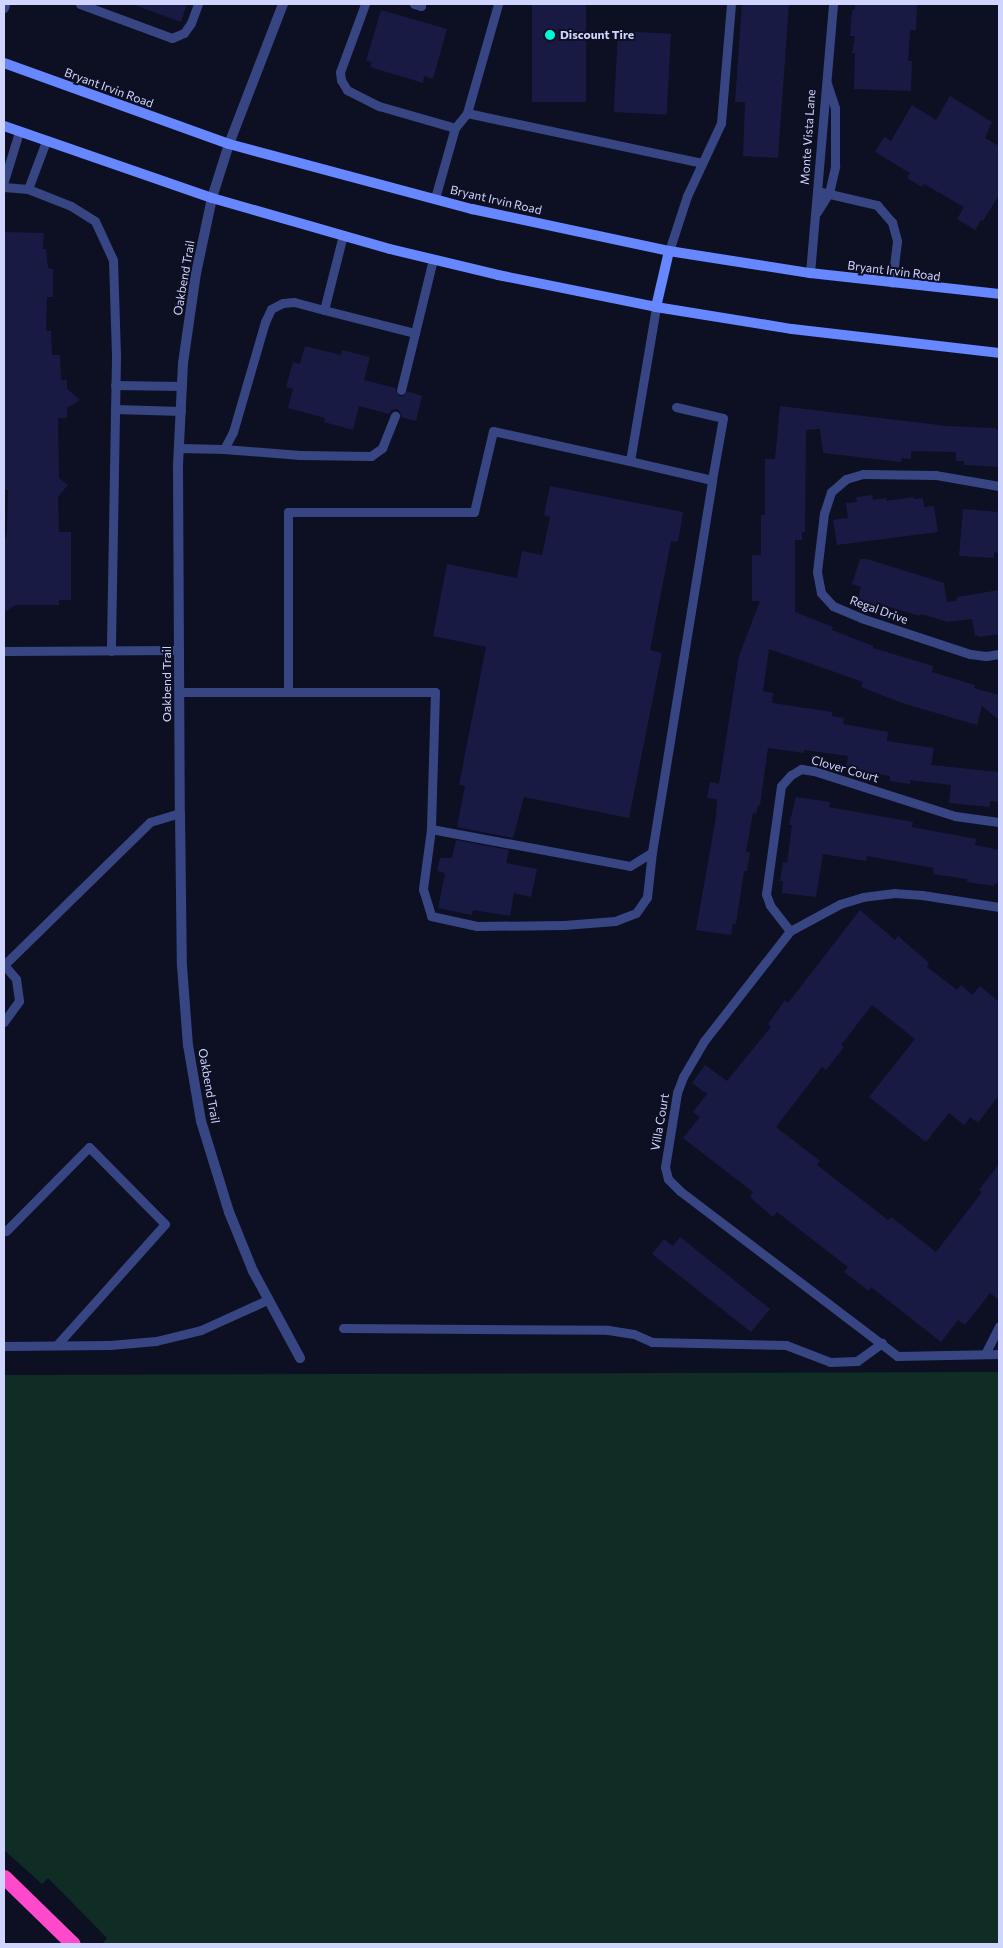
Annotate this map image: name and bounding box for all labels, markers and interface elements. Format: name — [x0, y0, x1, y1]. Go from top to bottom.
place label: Discount Tire — [560, 28, 634, 42]
marker: Discount Tire — [544, 29, 556, 41]
street label: Bryant Irvin Road — [63, 65, 155, 111]
street label: Monte Vista Lane — [797, 89, 819, 185]
street label: Bryant Irvin Road — [449, 182, 543, 218]
street label: Oakbend Trail — [170, 239, 198, 317]
street label: Bryant Irvin Road — [847, 258, 941, 284]
street label: Regal Drive — [848, 593, 910, 627]
street label: Oakbend Trail — [160, 646, 174, 722]
street label: Clover Court — [810, 753, 880, 785]
street label: Oakbend Trail — [195, 1047, 223, 1125]
street label: Villa Court — [648, 1092, 672, 1152]

